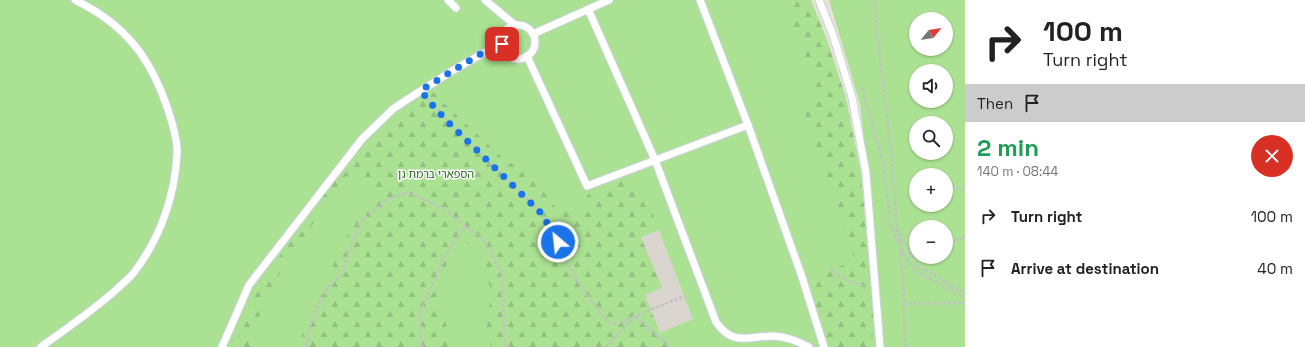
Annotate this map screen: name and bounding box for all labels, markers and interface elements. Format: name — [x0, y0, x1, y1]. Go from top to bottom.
north arrow — [909, 12, 953, 56]
map controls — [909, 12, 953, 264]
text: 100 m — [1043, 13, 1123, 49]
icon: right — [977, 16, 1029, 68]
pin — [485, 27, 519, 61]
icon: arrive — [491, 33, 513, 55]
text: Turn right — [1043, 48, 1127, 71]
button: sound — [909, 64, 953, 108]
icon: arrive — [1021, 92, 1043, 114]
text: Then — [977, 94, 1013, 113]
button: search — [909, 116, 953, 160]
text: 2 min — [977, 132, 1039, 163]
button: close — [1251, 135, 1293, 177]
text: 140 m · 08:44 — [977, 163, 1059, 180]
park label: הספארי ברמת גן — [398, 167, 474, 181]
button: + — [909, 168, 953, 212]
icon: right — [977, 205, 999, 227]
text: Turn right — [1011, 207, 1082, 226]
text: 100 m — [1251, 207, 1293, 226]
button: − — [909, 220, 953, 264]
position arrow — [537, 221, 579, 263]
icon: arrive — [977, 257, 999, 279]
text: Arrive at destination — [1011, 259, 1159, 278]
text: 40 m — [1257, 259, 1293, 278]

